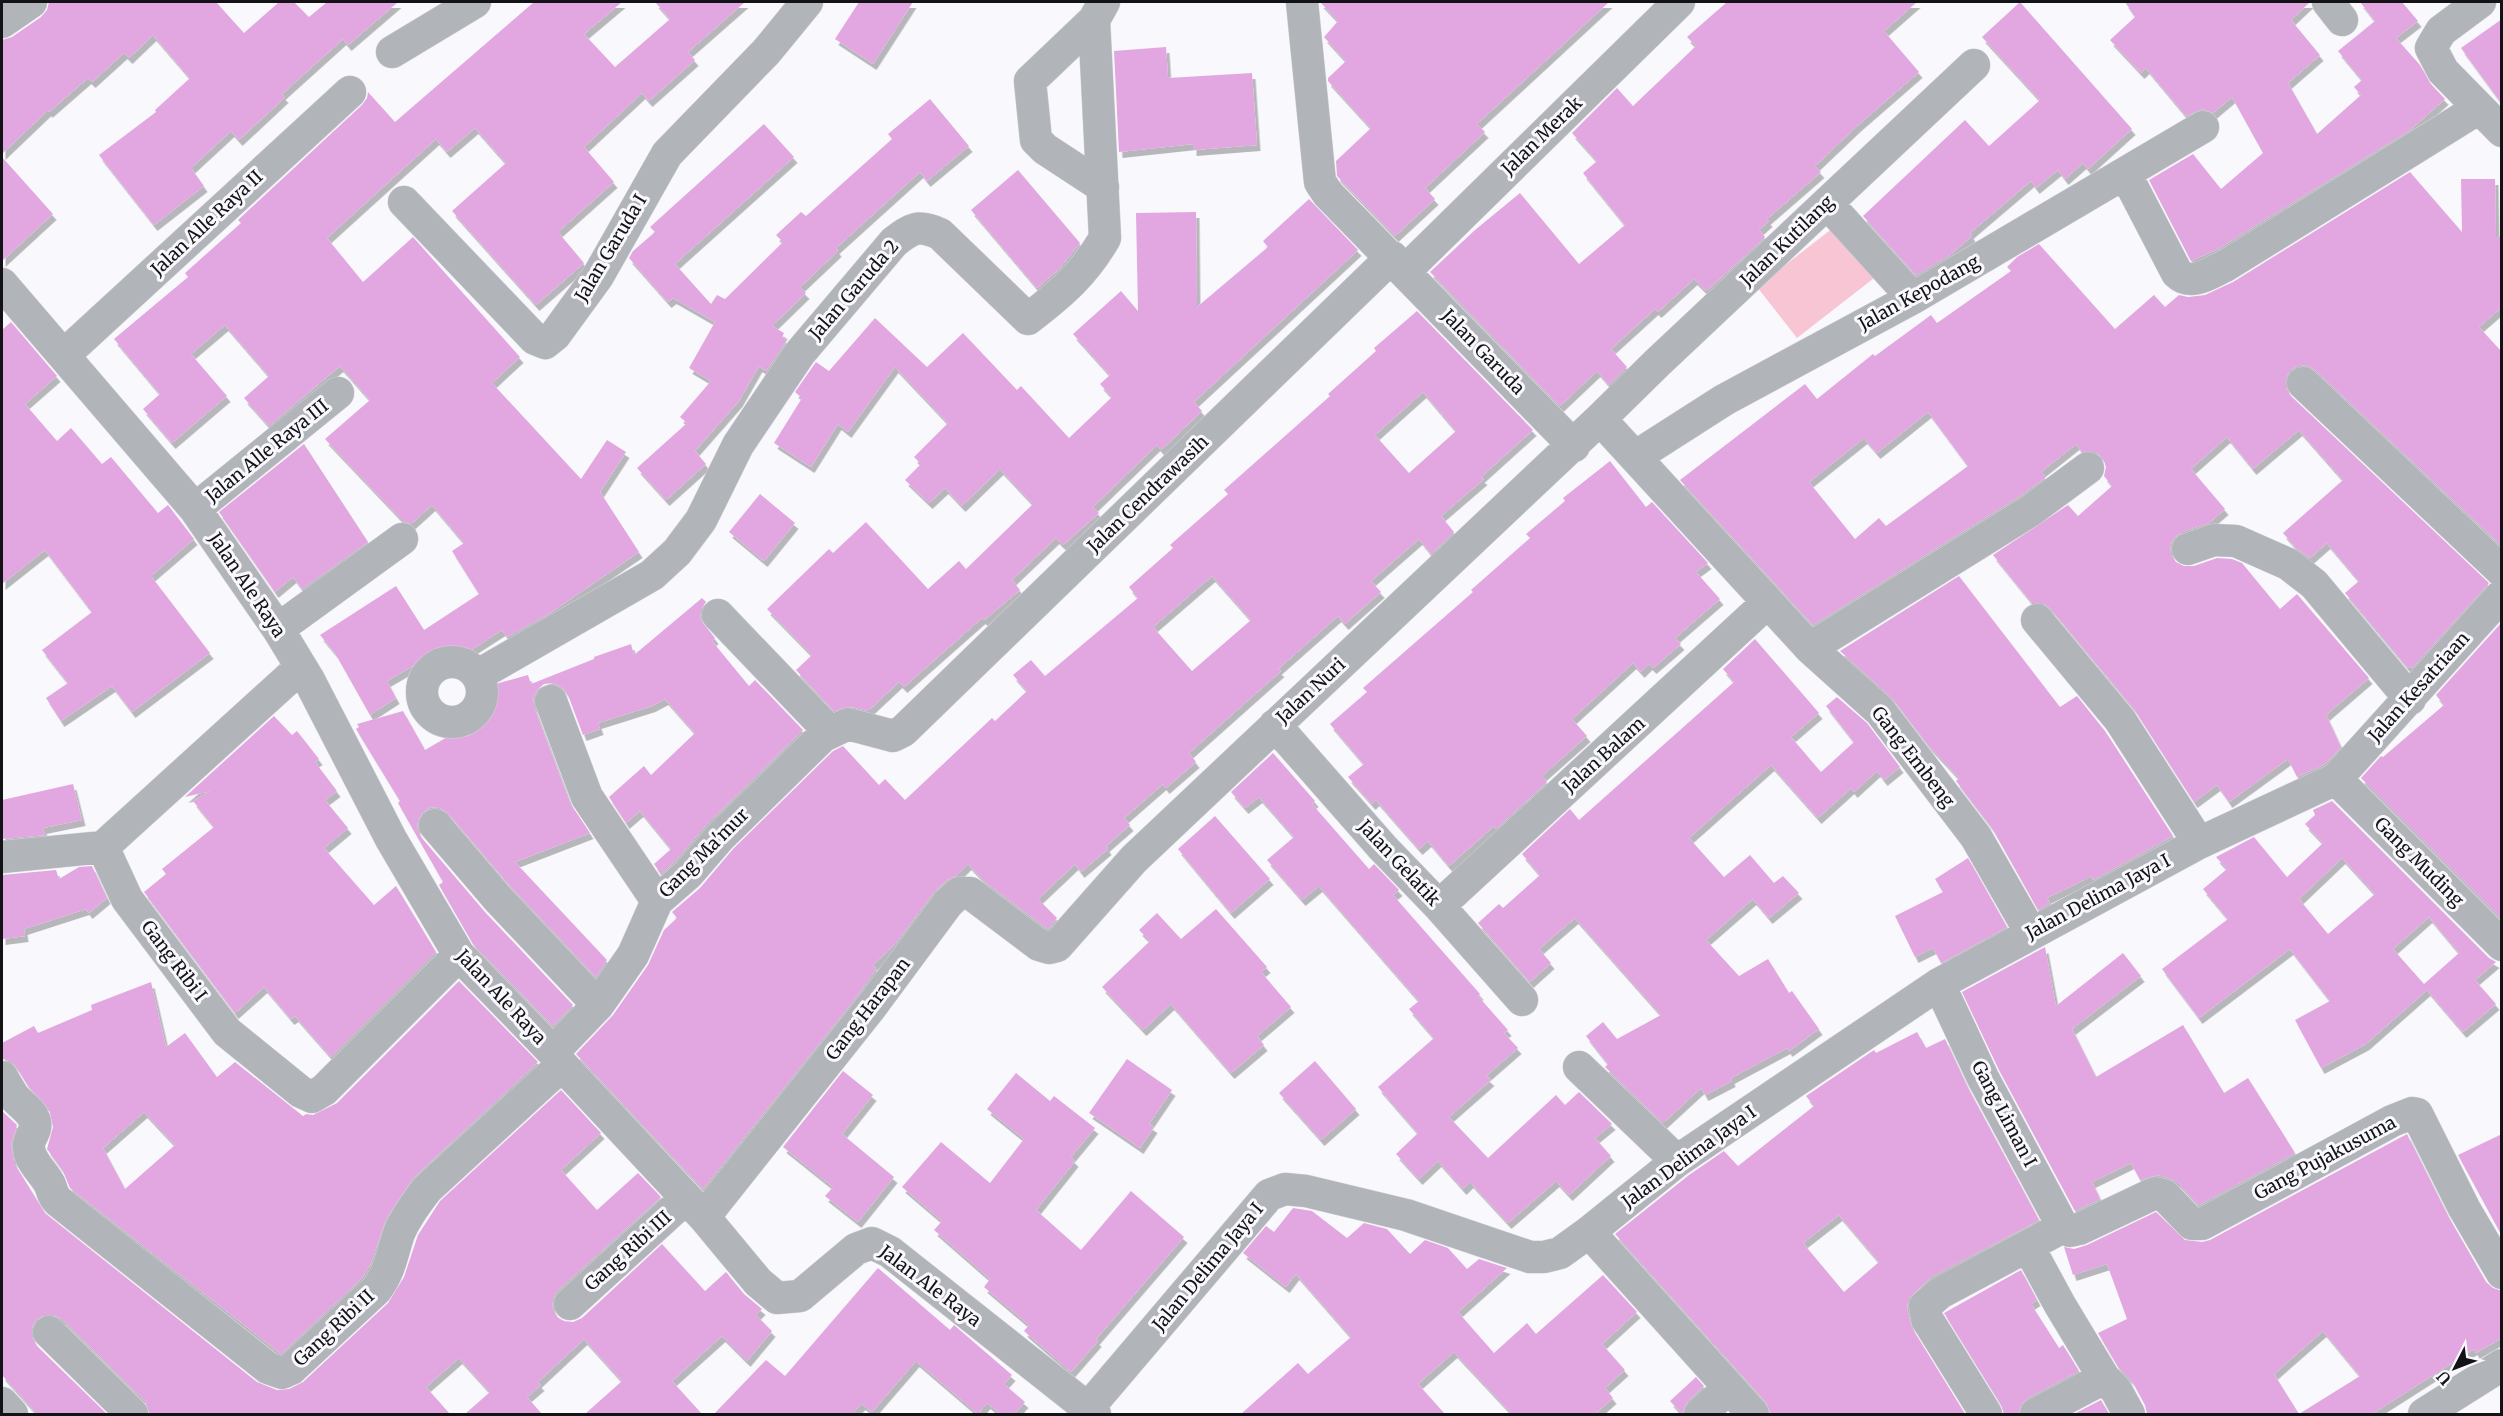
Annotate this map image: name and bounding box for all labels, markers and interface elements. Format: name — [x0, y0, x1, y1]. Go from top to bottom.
street label: Jalan Merak — [1496, 91, 1587, 180]
street label: Jalan Alle Raya II — [145, 165, 267, 281]
street label: Jalan Garuda I — [569, 190, 652, 306]
street label: Jalan Kutilang — [1734, 190, 1838, 292]
street label: Jalan Garuda 2 — [803, 235, 903, 345]
street label: Jalan Kepodang — [1853, 250, 1983, 336]
street label: Jalan Garuda — [1436, 303, 1530, 399]
street label: Jalan Alle Raya III — [200, 394, 333, 508]
street label: Jalan Cendrawasih — [1082, 430, 1213, 558]
street label: Jalan Ale Raya — [203, 527, 291, 642]
street label: Jalan Kesatriaan — [2362, 627, 2474, 747]
street label: Jalan Nuri — [1271, 653, 1350, 729]
street label: Gang Embeng — [1867, 702, 1960, 812]
street label: Jalan Balam — [1557, 712, 1650, 798]
street label: Gang Ma'mur — [654, 803, 753, 902]
street label: Gang Muding — [2370, 812, 2469, 911]
street label: Jalan Gelatik — [1353, 814, 1446, 911]
street label: Jalan Delima Jaya I — [2021, 849, 2174, 945]
street label: Gang Ribi I — [137, 916, 212, 1006]
street label: Jalan Ale Raya — [451, 944, 551, 1049]
street label: Gang Harapan — [820, 953, 915, 1065]
street label: Gang Liman I — [1967, 1057, 2042, 1171]
street label: Jalan Delima Jaya I — [1616, 1100, 1760, 1214]
street label: Gang Pujakusuma — [2250, 1110, 2400, 1205]
street label: Jalan Delima Jaya I — [1147, 1198, 1268, 1336]
street label: Gang Ribi III — [580, 1206, 676, 1296]
street label: Jalan Ale Raya — [874, 1239, 986, 1332]
street label: Gang Ribi II — [289, 1284, 379, 1371]
north arrow — [2425, 1338, 2485, 1398]
text: U — [2432, 1367, 2455, 1389]

